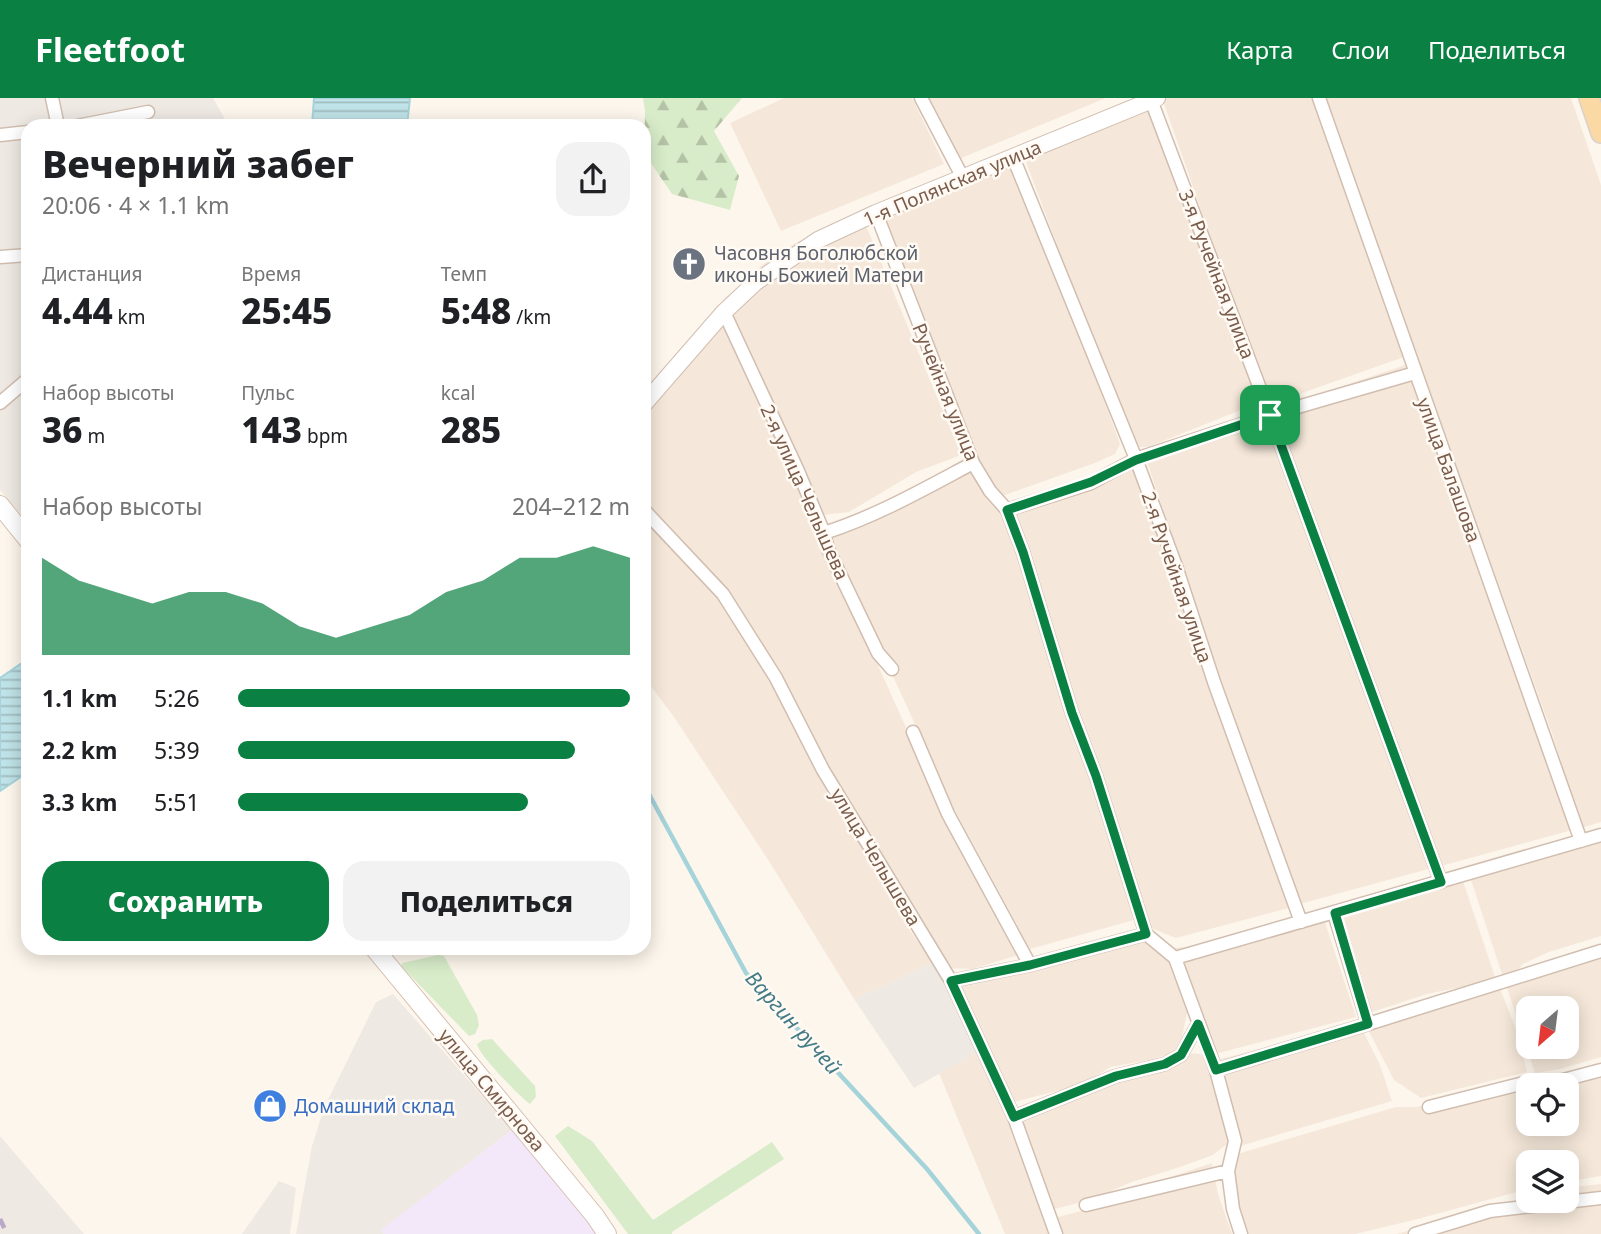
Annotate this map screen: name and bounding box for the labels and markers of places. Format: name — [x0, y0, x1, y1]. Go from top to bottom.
place label: Часовня Боголюбской иконы Божией Матери — [714, 240, 924, 288]
church icon: Часовня Боголюбской иконы Божией Матери — [670, 245, 708, 283]
pin — [1240, 385, 1300, 445]
shop icon: Домашний склад — [251, 1087, 289, 1125]
place label: Домашний склад — [294, 1093, 455, 1119]

